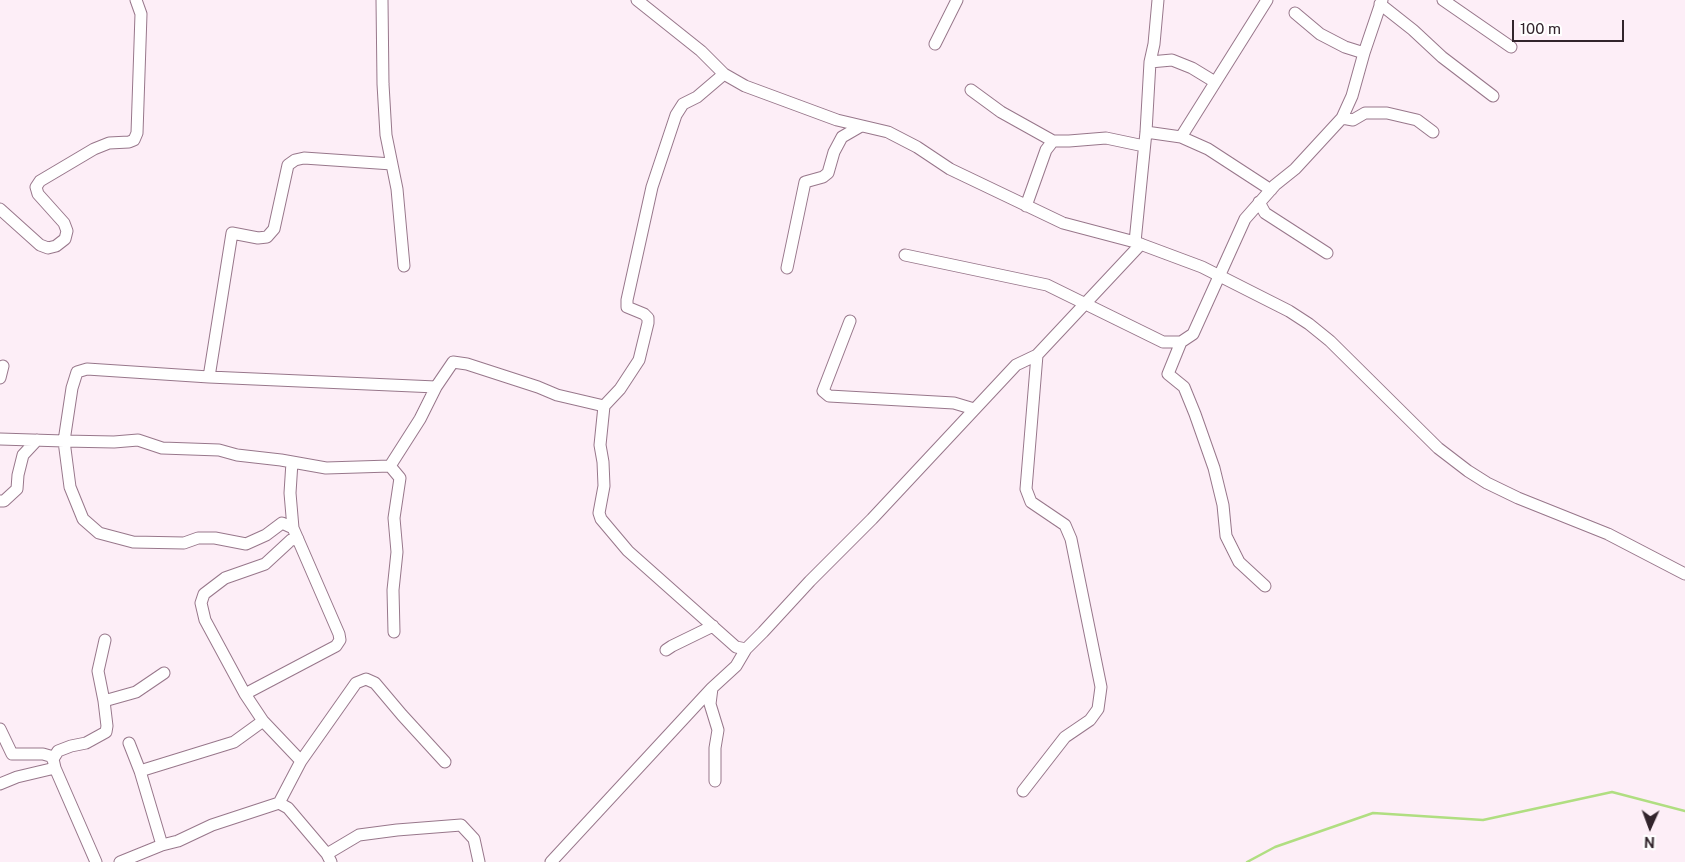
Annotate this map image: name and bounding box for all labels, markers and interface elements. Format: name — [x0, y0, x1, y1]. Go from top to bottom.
scale bar — [1515, 10, 1628, 42]
text: 100 m — [1520, 20, 1561, 37]
north arrow — [1625, 802, 1675, 852]
text: N — [1644, 834, 1655, 850]

